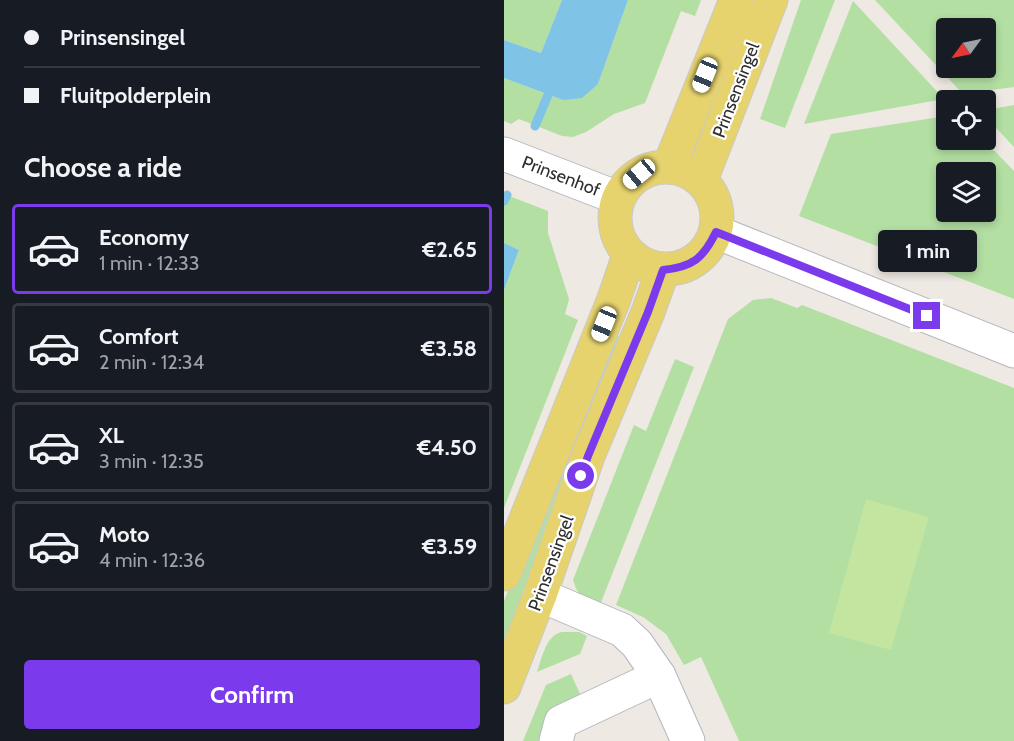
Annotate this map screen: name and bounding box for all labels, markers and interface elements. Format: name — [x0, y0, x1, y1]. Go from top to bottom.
north arrow — [936, 18, 996, 78]
map controls — [936, 18, 996, 222]
text: Prinsensingel — [60, 24, 185, 51]
street label: Prinsensingel — [708, 39, 764, 141]
car — [690, 55, 720, 95]
text: Fluitpolderplein — [60, 82, 211, 109]
button: locate — [936, 90, 996, 150]
text: Choose a ride — [24, 151, 182, 184]
street label: Prinsenhof — [519, 151, 603, 201]
car — [619, 156, 659, 192]
button: layers — [936, 162, 996, 222]
icon: car — [27, 222, 81, 276]
text: Economy — [99, 224, 189, 251]
callout: 1 min — [878, 229, 976, 271]
text: €2.65 — [422, 236, 477, 263]
text: 1 min — [905, 239, 950, 263]
text: 1 min · 12:33 — [99, 251, 200, 275]
route end — [913, 302, 940, 329]
car — [589, 304, 619, 344]
icon: car — [27, 321, 81, 375]
text: Comfort — [99, 323, 178, 350]
text: €3.58 — [421, 335, 477, 362]
text: 2 min · 12:34 — [99, 350, 204, 374]
icon: car — [27, 420, 81, 474]
text: XL — [99, 422, 124, 449]
text: €4.50 — [417, 434, 477, 461]
text: 3 min · 12:35 — [99, 449, 204, 473]
route start — [567, 462, 594, 489]
street label: Prinsensingel — [524, 511, 579, 614]
icon: car — [27, 519, 81, 573]
text: Moto — [99, 521, 150, 548]
text: €3.59 — [422, 533, 477, 560]
text: 4 min · 12:36 — [99, 548, 205, 572]
button: Confirm — [24, 660, 480, 729]

